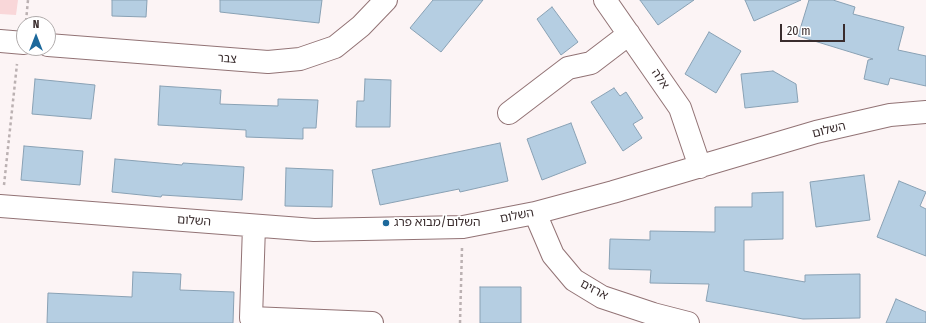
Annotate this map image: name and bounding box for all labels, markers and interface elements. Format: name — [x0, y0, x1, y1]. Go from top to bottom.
north arrow — [16, 16, 56, 56]
scale bar — [782, 16, 847, 42]
text: N — [33, 18, 39, 31]
text: 20 m — [787, 24, 811, 38]
street label: צבר — [217, 51, 237, 67]
street label: אלה — [648, 66, 672, 92]
street label: השלום — [811, 119, 847, 141]
street label: השלום — [499, 206, 535, 226]
street label: השלום — [176, 213, 212, 229]
place label: השלום/מבוא פרג — [394, 216, 481, 230]
marker: השלום/מבוא פרג — [381, 218, 391, 228]
street label: ארזים — [578, 277, 610, 303]

